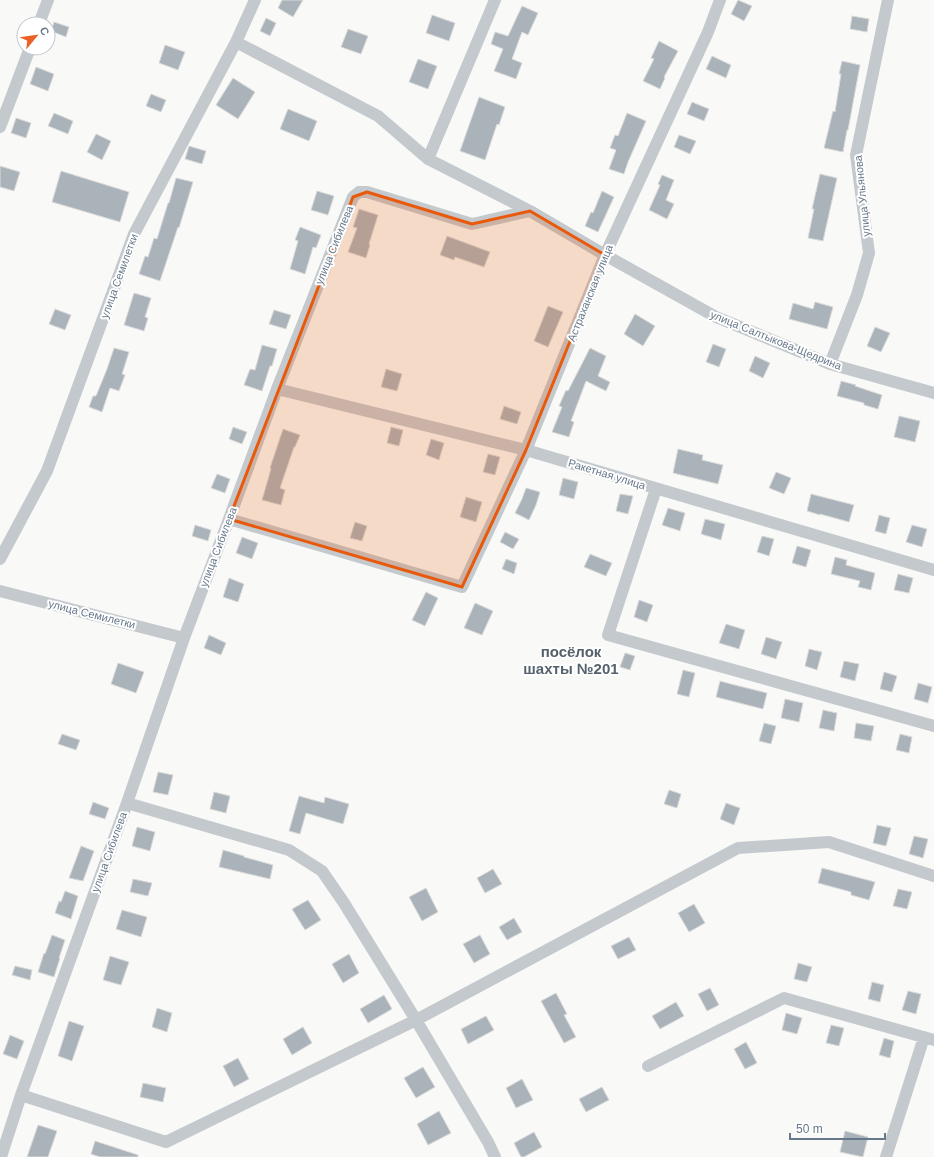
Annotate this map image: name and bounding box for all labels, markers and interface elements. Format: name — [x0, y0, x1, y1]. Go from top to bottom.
north arrow — [16, 16, 56, 56]
text: С — [38, 25, 52, 38]
street label: улица Ульянова — [852, 154, 872, 237]
street label: улица Сибилева — [313, 203, 356, 286]
street label: улица Семилетки — [98, 232, 140, 320]
street label: Астраханская улица — [565, 242, 615, 343]
street label: улица Салтыкова-Щедрина — [709, 308, 844, 372]
street label: Ракетная улица — [567, 457, 648, 492]
street label: улица Сибилева — [197, 505, 239, 588]
street label: улица Семилетки — [47, 597, 137, 631]
district label: посёлок шахты №201 — [523, 643, 619, 677]
street label: улица Сибилева — [89, 810, 129, 894]
scale bar — [790, 1115, 885, 1141]
text: 50 m — [796, 1122, 823, 1136]

